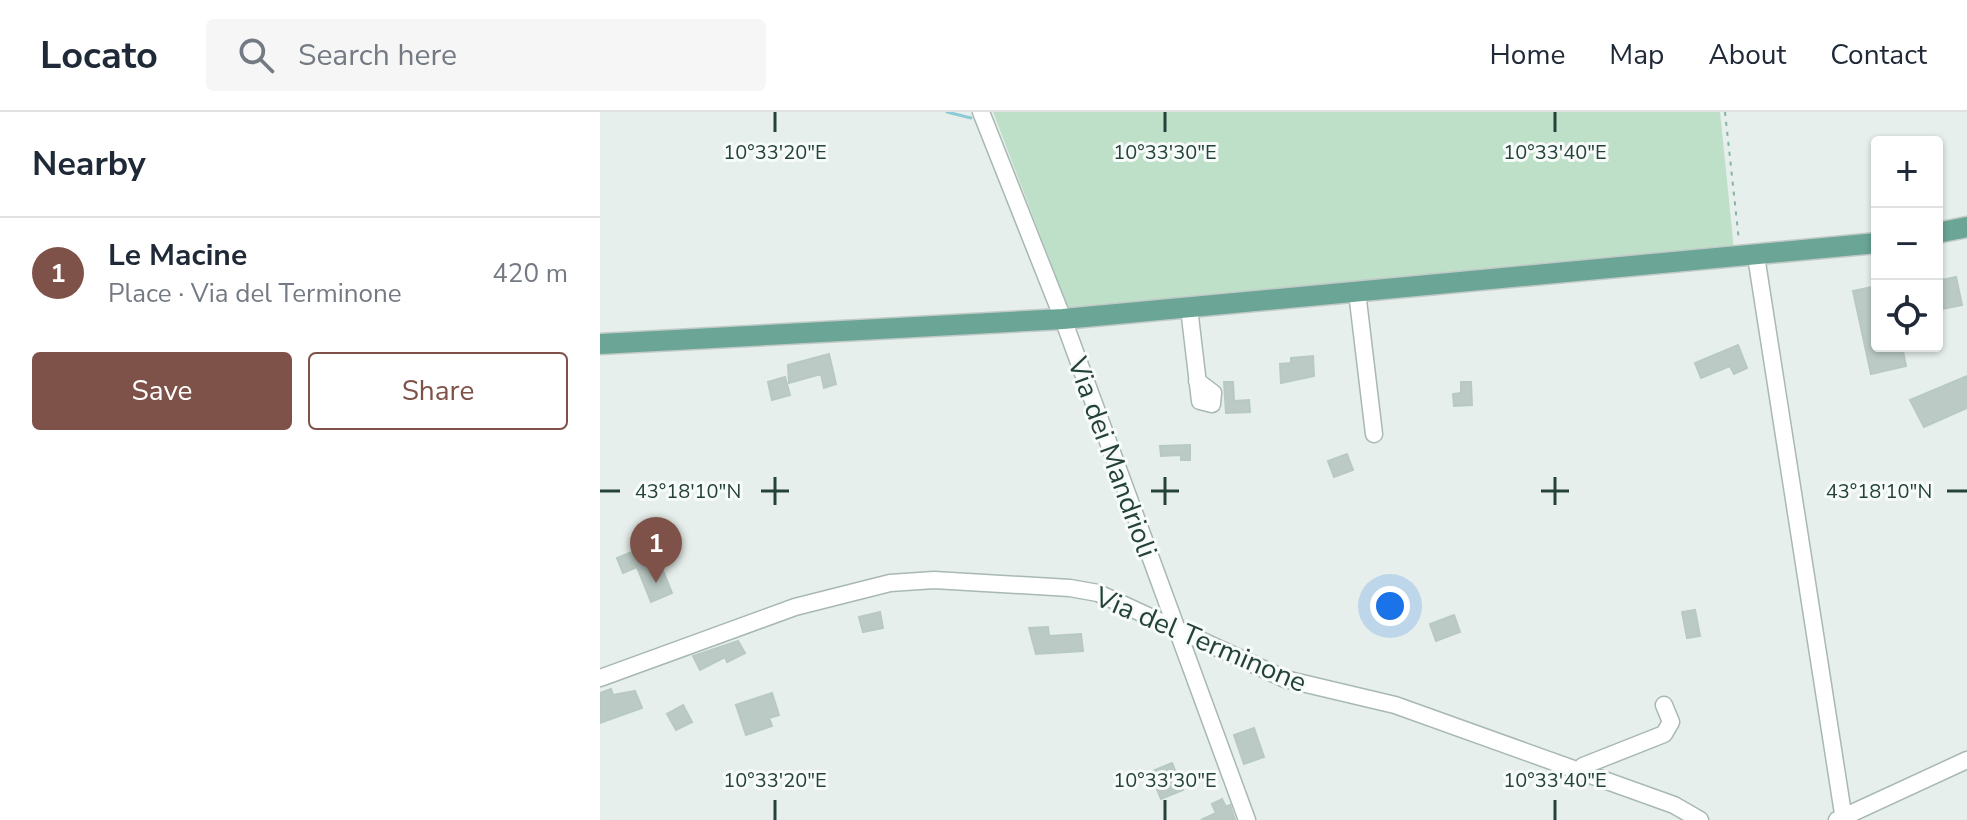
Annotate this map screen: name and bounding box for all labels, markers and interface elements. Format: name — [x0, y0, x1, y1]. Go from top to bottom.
search box — [206, 19, 766, 91]
text: Locato — [40, 30, 158, 81]
icon: search — [234, 33, 278, 77]
text: Search here — [298, 35, 457, 76]
text: Home — [1490, 36, 1565, 74]
text: Map — [1609, 36, 1664, 74]
text: About — [1708, 36, 1786, 74]
text: Contact — [1830, 36, 1927, 74]
map controls — [1871, 136, 1943, 352]
button: + — [1871, 136, 1943, 208]
text: 10°33'20"E — [723, 139, 827, 166]
text: 10°33'30"E — [1113, 139, 1217, 166]
text: 10°33'40"E — [1503, 139, 1607, 166]
text: Nearby — [32, 141, 146, 187]
button: − — [1871, 208, 1943, 280]
text: Le Macine — [108, 235, 247, 276]
text: 1 — [50, 256, 66, 291]
text: 420 m — [492, 256, 568, 291]
text: Place · Via del Terminone — [108, 276, 402, 311]
button: locate — [1871, 280, 1943, 352]
street label: Via dei Mandrioli — [1058, 351, 1166, 563]
button: Save — [32, 352, 292, 430]
button: Share — [308, 352, 568, 430]
text: 43°18'10"N — [635, 478, 741, 505]
text: 43°18'10"N — [1826, 478, 1932, 505]
pin: 1 — [630, 517, 682, 583]
street label: Via del Terminone — [1088, 578, 1312, 702]
your location — [1370, 586, 1410, 626]
text: 10°33'20"E — [723, 767, 827, 794]
text: 10°33'30"E — [1113, 767, 1217, 794]
text: 10°33'40"E — [1503, 767, 1607, 794]

